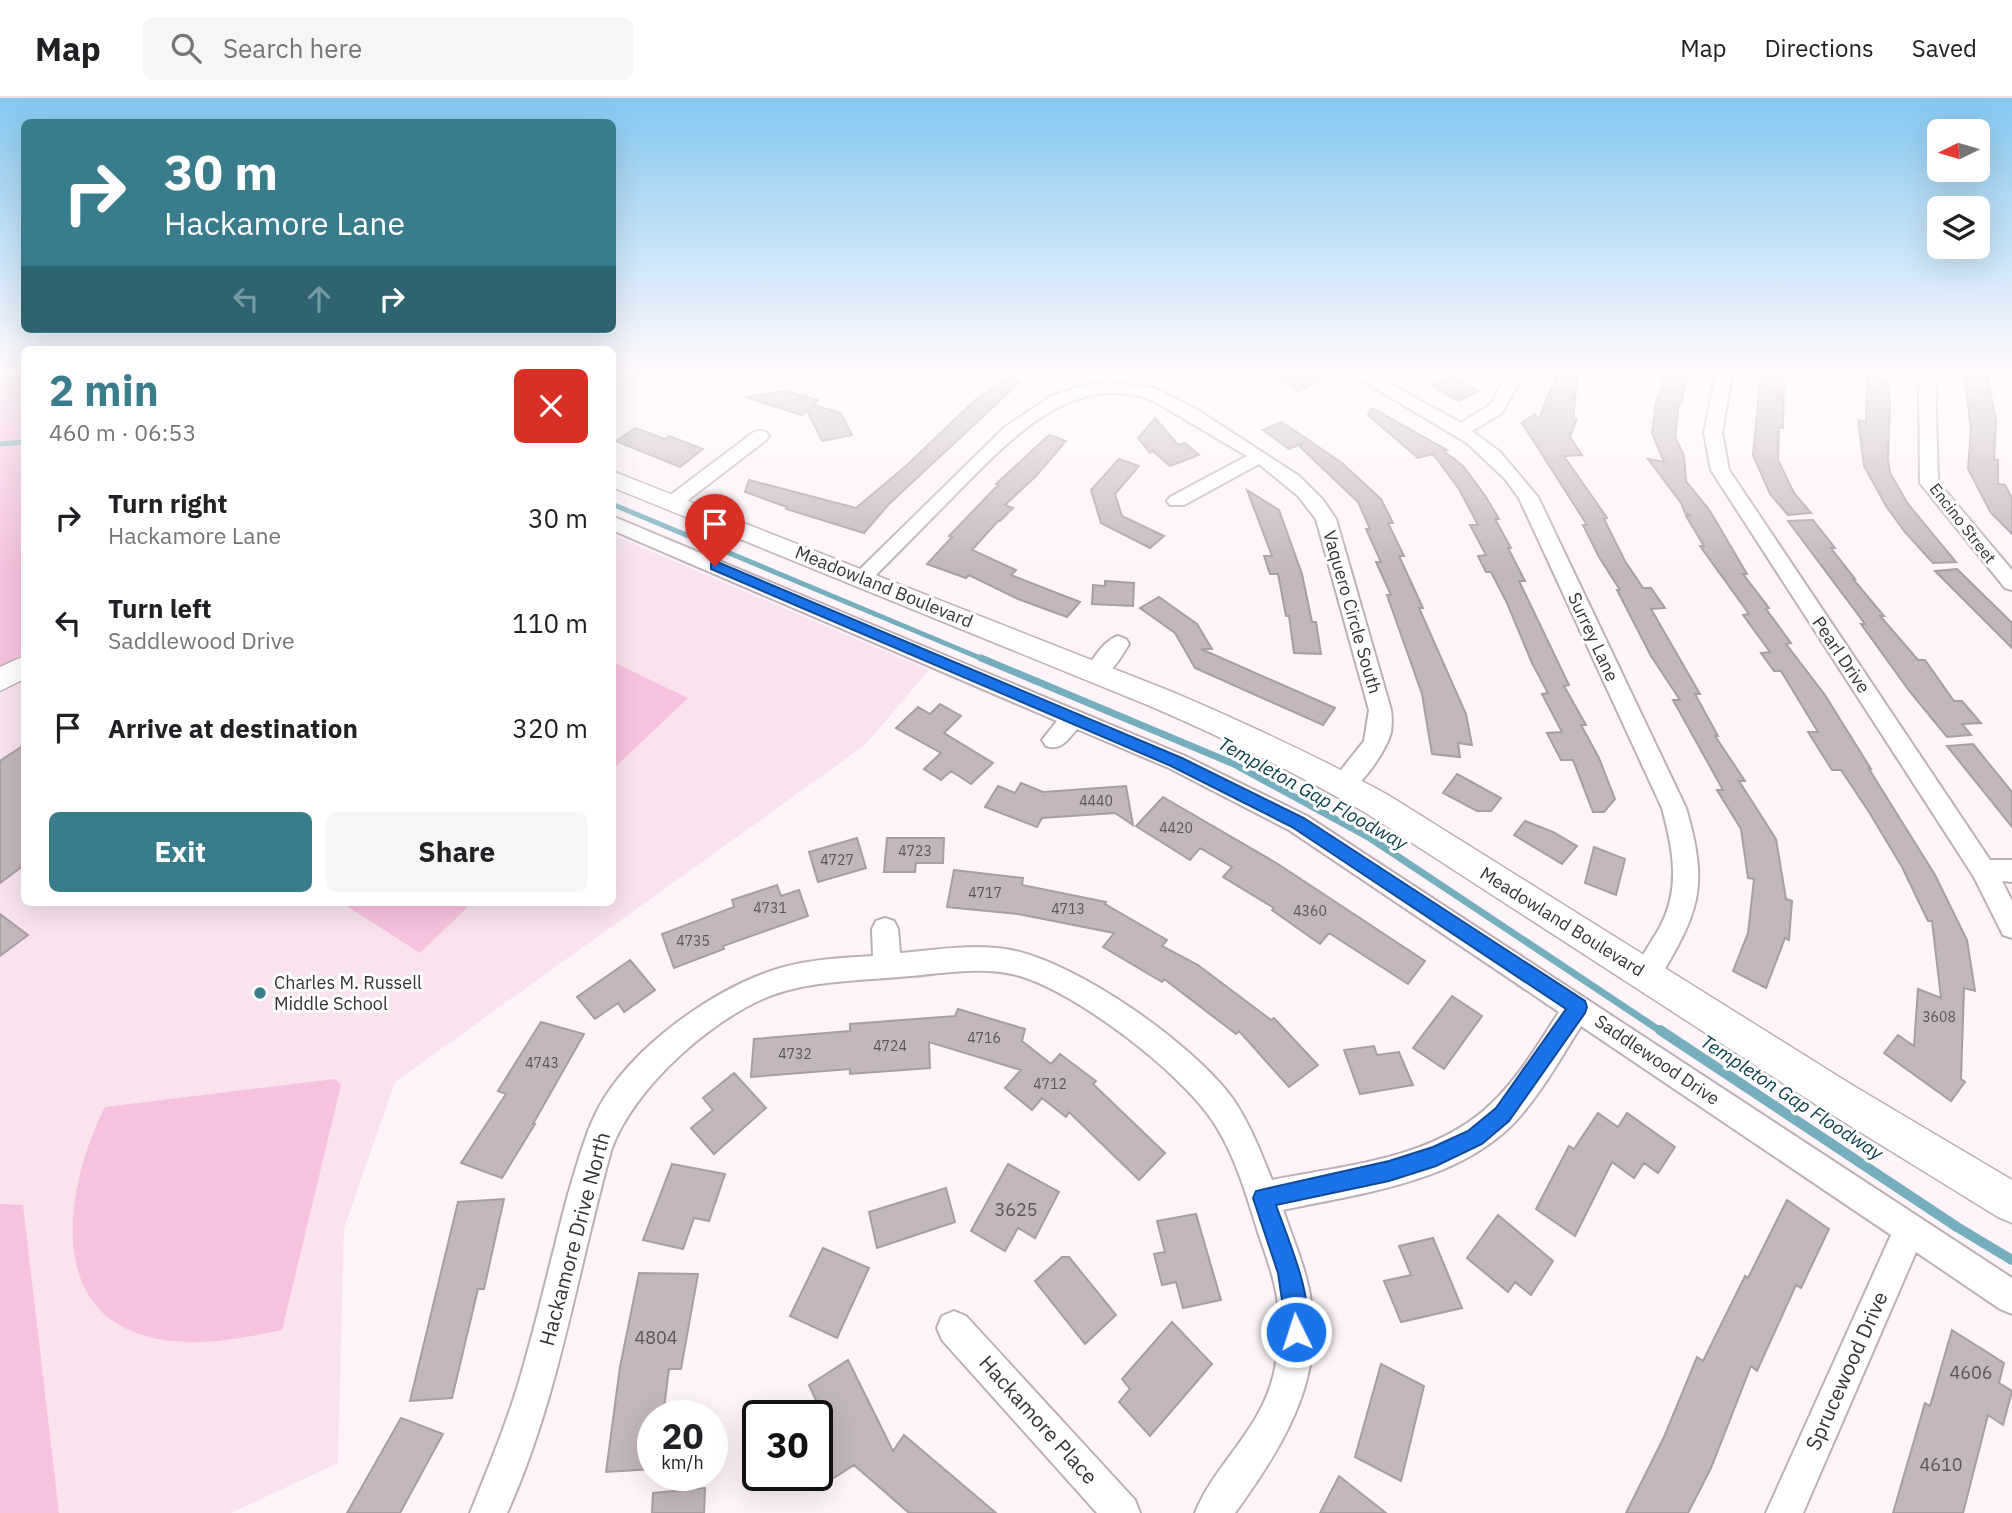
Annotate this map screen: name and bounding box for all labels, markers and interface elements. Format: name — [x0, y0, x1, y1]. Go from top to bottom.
search box — [143, 17, 633, 80]
text: Map — [35, 27, 101, 70]
icon: search — [167, 29, 205, 67]
text: Search here — [223, 31, 362, 65]
text: Map — [1680, 32, 1726, 64]
text: Directions — [1764, 32, 1874, 64]
text: Saved — [1912, 32, 1977, 64]
north arrow — [1927, 119, 1990, 182]
map controls — [1927, 119, 1990, 259]
text: 30 m — [164, 140, 278, 203]
icon: right — [49, 147, 140, 238]
button: layers — [1927, 196, 1990, 259]
text: Hackamore Lane — [164, 202, 405, 244]
icon: left — [227, 280, 265, 318]
icon: ahead — [300, 280, 338, 318]
icon: right — [373, 280, 411, 318]
text: 2 min — [49, 363, 159, 418]
button: close — [514, 369, 588, 443]
text: 460 m · 06:53 — [49, 417, 196, 447]
street label: Encino Street — [1926, 479, 2000, 567]
text: Turn right — [108, 486, 227, 520]
pin — [685, 494, 745, 566]
icon: right — [49, 499, 87, 537]
text: 30 m — [528, 501, 588, 535]
icon: arrive — [696, 505, 734, 543]
text: Hackamore Lane — [108, 520, 281, 550]
street label: Vaquero Circle South — [1318, 527, 1387, 696]
street label: Meadowland Boulevard — [792, 540, 976, 633]
street label: Surrey Lane — [1563, 589, 1624, 685]
text: Turn left — [108, 591, 211, 625]
icon: left — [49, 604, 87, 642]
text: 110 m — [512, 606, 588, 640]
street label: Pearl Drive — [1807, 612, 1875, 698]
text: Saddlewood Drive — [108, 625, 295, 655]
icon: arrive — [49, 709, 87, 747]
text: Arrive at destination — [108, 711, 358, 745]
text: 320 m — [512, 711, 588, 745]
water label: Templeton Gap Floodway — [1214, 731, 1412, 855]
house number: 4440 — [1079, 792, 1113, 810]
button: Exit — [49, 812, 312, 892]
button: Share — [326, 812, 588, 892]
house number: 4420 — [1159, 819, 1193, 837]
house number: 4723 — [898, 842, 932, 860]
house number: 4727 — [820, 851, 854, 869]
street label: Meadowland Boulevard — [1476, 862, 1649, 982]
house number: 4717 — [968, 884, 1002, 902]
house number: 4731 — [753, 899, 787, 917]
house number: 4713 — [1051, 900, 1085, 918]
house number: 4360 — [1293, 902, 1327, 920]
house number: 4735 — [676, 932, 710, 950]
place label: Charles M. Russell Middle School — [274, 971, 422, 1015]
marker: Charles M. Russell Middle School — [252, 985, 268, 1001]
house number: 3608 — [1922, 1008, 1956, 1026]
street label: Saddlewood Drive — [1590, 1009, 1724, 1110]
house number: 4716 — [967, 1029, 1001, 1047]
water label: Templeton Gap Floodway — [1696, 1029, 1888, 1165]
house number: 4724 — [873, 1037, 907, 1055]
house number: 4732 — [778, 1045, 812, 1063]
house number: 4743 — [525, 1054, 559, 1072]
house number: 4712 — [1033, 1075, 1067, 1093]
street label: Hackamore Drive North — [532, 1129, 616, 1349]
house number: 3625 — [994, 1198, 1038, 1221]
street label: Sprucewood Drive — [1798, 1287, 1894, 1455]
position arrow — [1259, 1295, 1333, 1369]
house number: 4804 — [634, 1326, 678, 1349]
street label: Hackamore Place — [973, 1349, 1104, 1490]
house number: 4606 — [1949, 1361, 1993, 1384]
speed limit sign: 30 — [742, 1400, 833, 1491]
text: 20 — [661, 1413, 704, 1459]
text: km/h — [661, 1451, 704, 1474]
house number: 4610 — [1919, 1453, 1963, 1476]

